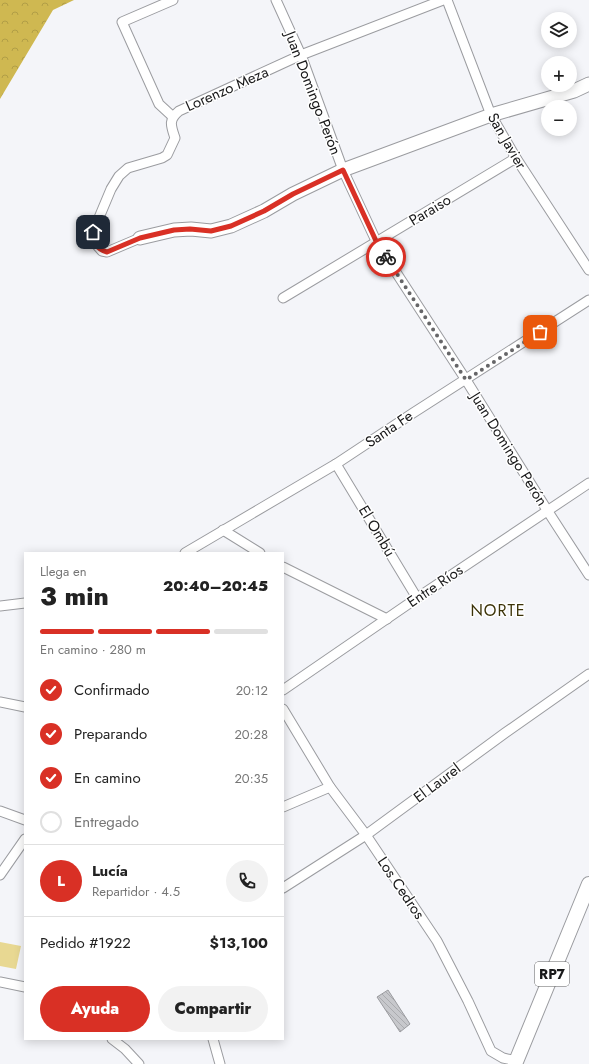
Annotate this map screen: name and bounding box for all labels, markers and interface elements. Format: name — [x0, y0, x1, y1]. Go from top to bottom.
map controls — [541, 12, 577, 136]
button: layers — [541, 12, 577, 48]
street label: Juan Domingo Perón — [279, 26, 347, 158]
button: + — [541, 56, 577, 92]
street label: Lorenzo Meza — [182, 61, 272, 117]
button: − — [541, 100, 577, 136]
street label: San Javier — [482, 109, 532, 174]
street label: Paraiso — [405, 189, 455, 231]
pin — [76, 215, 110, 249]
icon: home — [82, 221, 104, 243]
courier — [366, 237, 406, 277]
icon: bike — [375, 246, 397, 268]
pin — [523, 315, 557, 349]
icon: bag — [529, 321, 551, 343]
street label: Juan Domingo Perón — [464, 386, 553, 510]
street label: Santa Fe — [361, 405, 418, 453]
street label: El Ombú — [353, 501, 401, 561]
street label: Entre Ríos — [403, 559, 467, 613]
text: Llega en — [40, 562, 87, 581]
text: 20:40–20:45 — [163, 575, 268, 597]
text: 3 min — [40, 577, 109, 615]
district label: NORTE — [470, 599, 526, 622]
text: En camino · 280 m — [40, 640, 146, 659]
icon: check — [40, 679, 62, 701]
text: Confirmado — [74, 679, 149, 701]
text: 20:12 — [236, 681, 268, 700]
icon: check — [40, 723, 62, 745]
text: Preparando — [74, 723, 147, 745]
text: 20:28 — [234, 725, 268, 744]
street label: El Laurel — [409, 758, 465, 808]
icon: check — [40, 767, 62, 789]
text: En camino — [74, 767, 141, 789]
text: 20:35 — [234, 769, 268, 788]
text: Entregado — [74, 811, 139, 833]
street label: Los Cedros — [372, 852, 430, 924]
text: Lucía — [92, 860, 128, 882]
button: phone — [226, 860, 268, 902]
text: L — [57, 870, 65, 892]
text: Repartidor · 4.5 — [92, 882, 180, 901]
text: Pedido #1922 — [40, 932, 131, 954]
text: $13,100 — [210, 932, 268, 954]
road number: RP7 — [535, 962, 569, 986]
button: Ayuda — [40, 986, 150, 1032]
button: Compartir — [158, 986, 268, 1032]

